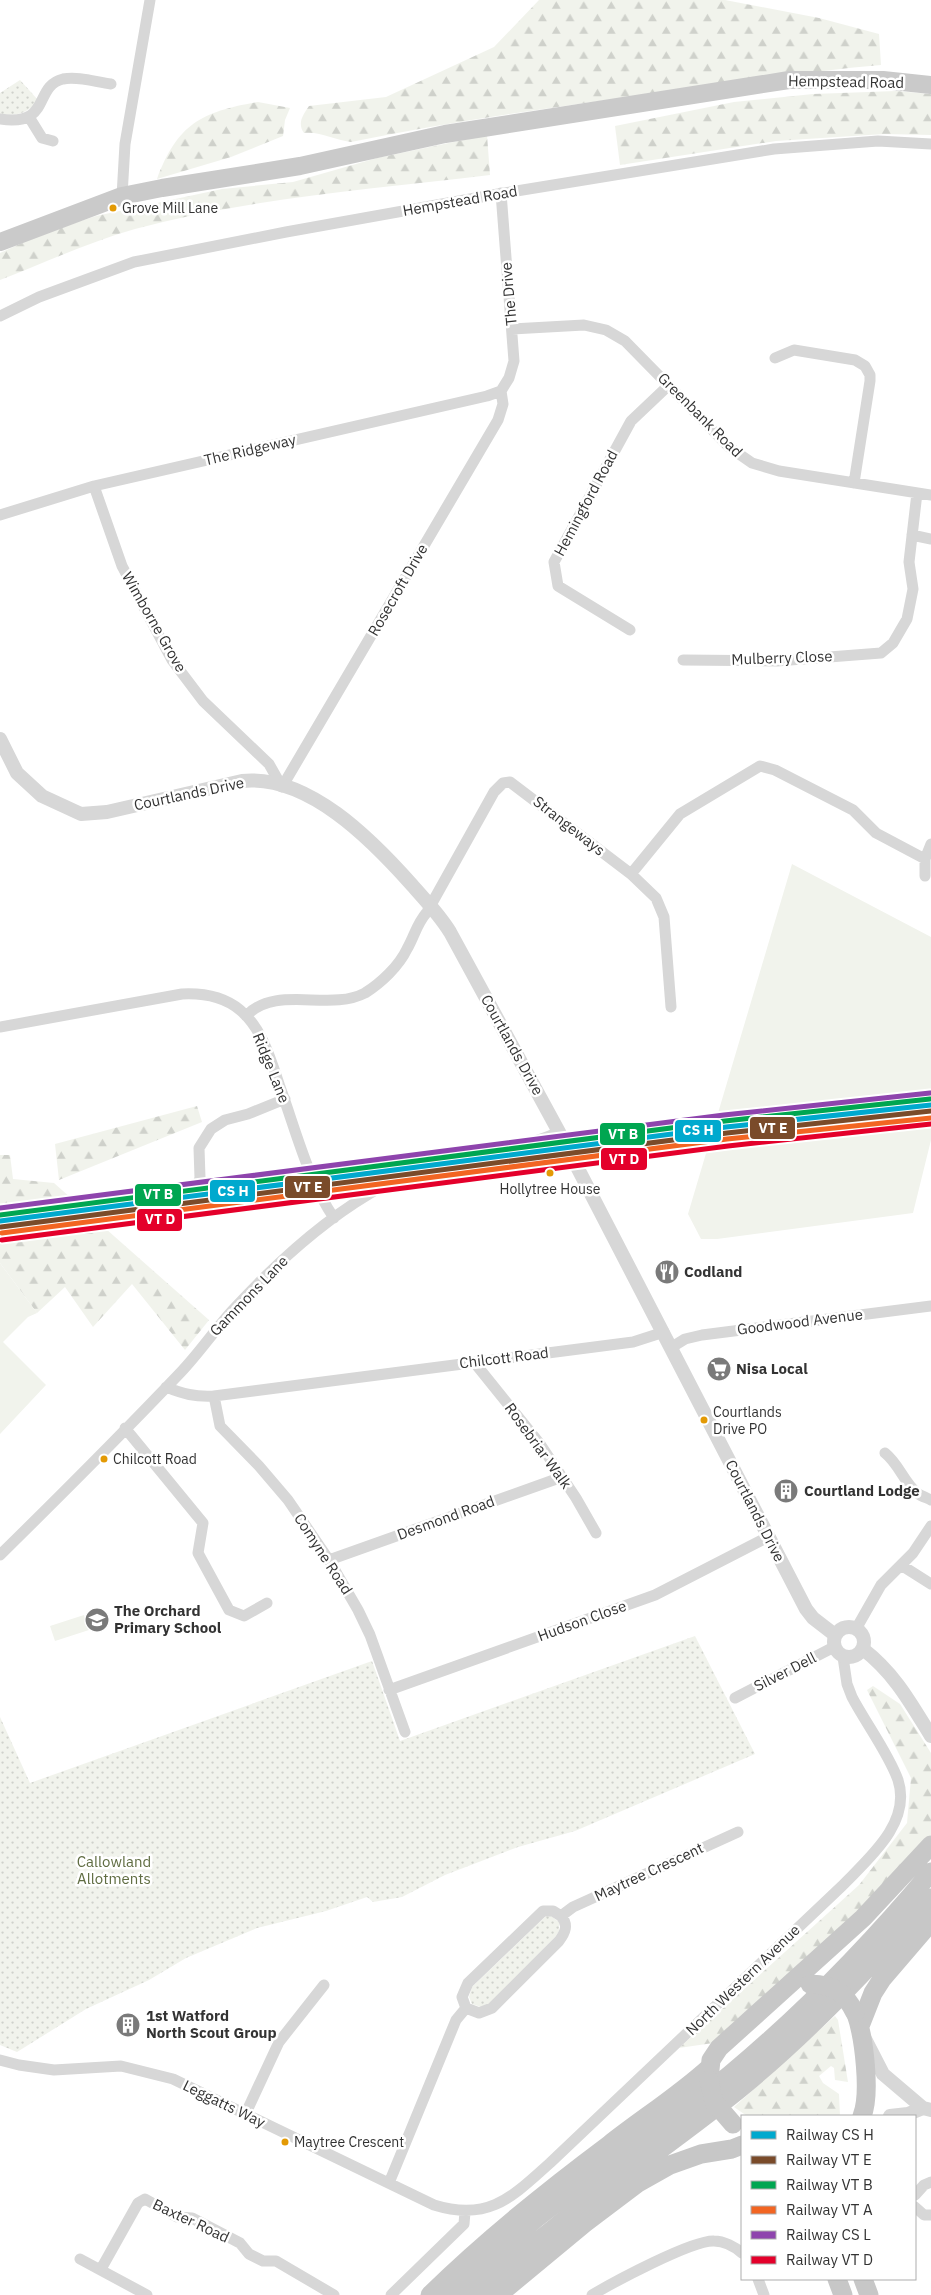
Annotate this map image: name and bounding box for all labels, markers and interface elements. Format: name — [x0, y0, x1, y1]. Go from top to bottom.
street label: Hempstead Road — [788, 71, 904, 92]
street label: Hempstead Road — [401, 181, 519, 220]
place label: Grove Mill Lane — [122, 199, 218, 217]
marker: Grove Mill Lane — [108, 203, 118, 213]
street label: The Drive — [496, 261, 521, 327]
street label: Greenbank Road — [654, 368, 747, 461]
street label: The Ridgeway — [202, 430, 298, 469]
street label: Hemingford Road — [550, 446, 622, 559]
street label: Rosecroft Drive — [364, 540, 432, 639]
street label: Wimborne Grove — [118, 568, 191, 675]
street label: Mulberry Close — [731, 646, 833, 669]
street label: Courtlands Drive — [132, 773, 246, 814]
street label: Strangeways — [530, 792, 609, 860]
street label: Courtlands Drive — [477, 991, 548, 1098]
street label: Ridge Lane — [249, 1030, 294, 1106]
line badge: VT E — [749, 1116, 796, 1140]
line badge: CS H — [674, 1119, 722, 1143]
text: VT E — [758, 1119, 788, 1137]
text: CS H — [682, 1121, 714, 1139]
line badge: VT B — [599, 1122, 646, 1146]
text: VT B — [608, 1125, 638, 1143]
line badge: VT D — [600, 1147, 648, 1171]
text: VT D — [609, 1150, 639, 1168]
marker: Hollytree House — [545, 1168, 555, 1178]
line badge: VT E — [284, 1175, 331, 1199]
text: VT E — [293, 1178, 323, 1196]
line badge: CS H — [209, 1179, 256, 1203]
place label: Hollytree House — [500, 1180, 601, 1198]
text: CS H — [217, 1182, 249, 1200]
line badge: VT B — [134, 1183, 182, 1207]
text: VT B — [143, 1185, 173, 1203]
line badge: VT D — [136, 1208, 183, 1232]
text: VT D — [145, 1210, 175, 1228]
street label: Gammons Lane — [205, 1251, 292, 1340]
restaurant icon: Codland — [654, 1259, 680, 1285]
place label: Codland — [684, 1262, 743, 1281]
street label: Goodwood Avenue — [736, 1304, 864, 1339]
street label: Chilcott Road — [458, 1343, 550, 1372]
supermarket icon: Nisa Local — [706, 1356, 732, 1382]
place label: Nisa Local — [736, 1359, 808, 1378]
street label: Rosebriar Walk — [501, 1399, 576, 1492]
place label: Courtlands Drive PO — [713, 1403, 782, 1438]
marker: Courtlands Drive PO — [699, 1415, 709, 1425]
place label: Chilcott Road — [113, 1450, 197, 1468]
marker: Chilcott Road — [99, 1454, 109, 1464]
street label: Courtlands Drive — [722, 1457, 789, 1565]
building icon: Courtland Lodge — [773, 1478, 799, 1504]
place label: Courtland Lodge — [804, 1481, 920, 1500]
street label: Desmond Road — [394, 1491, 497, 1544]
street label: Comyne Road — [290, 1510, 357, 1598]
street label: Hudson Close — [535, 1596, 629, 1645]
place label: The Orchard Primary School — [114, 1601, 222, 1637]
school or university icon: The Orchard Primary School — [84, 1607, 110, 1633]
street label: Silver Dell — [750, 1648, 819, 1695]
street label: Maytree Crescent — [591, 1838, 706, 1905]
park label: Callowland Allotments — [77, 1852, 151, 1888]
street label: North Western Avenue — [682, 1920, 804, 2039]
place label: 1st Watford North Scout Group — [146, 2006, 277, 2042]
building icon: 1st Watford North Scout Group — [115, 2012, 141, 2038]
street label: Leggatts Way — [180, 2075, 269, 2132]
legend — [741, 2115, 916, 2280]
text: Railway CS H — [786, 2125, 874, 2144]
place label: Maytree Crescent — [294, 2133, 404, 2151]
marker: Maytree Crescent — [280, 2137, 290, 2147]
text: Railway VT E — [786, 2150, 872, 2169]
text: Railway VT B — [786, 2175, 873, 2194]
street label: Baxter Road — [150, 2195, 233, 2247]
text: Railway VT A — [786, 2200, 873, 2219]
text: Railway CS L — [786, 2225, 871, 2244]
text: Railway VT D — [786, 2250, 873, 2269]

